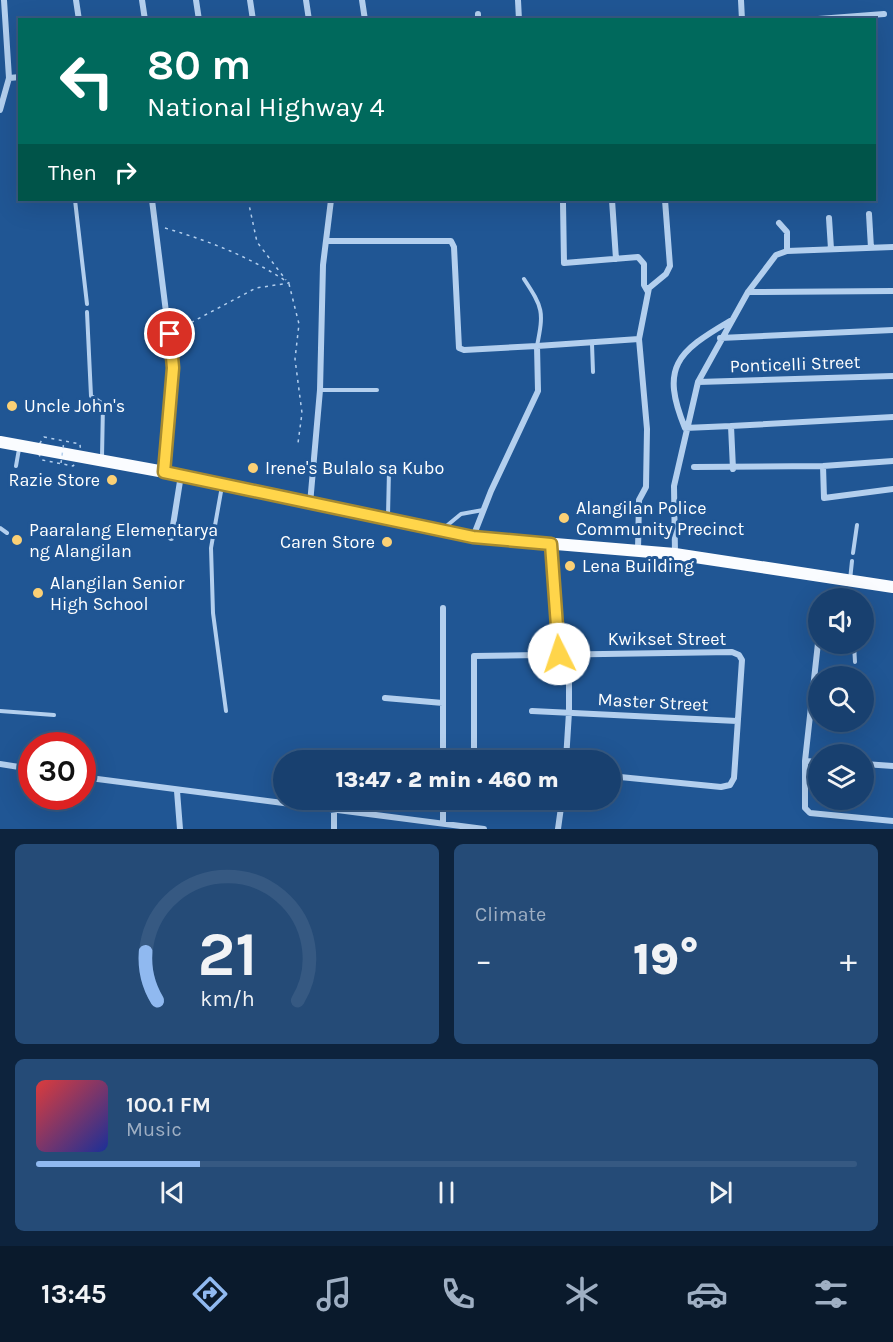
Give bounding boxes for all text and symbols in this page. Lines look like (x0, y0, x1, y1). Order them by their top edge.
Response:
text: 80 m (147, 40, 251, 90)
icon: left (48, 42, 126, 120)
text: National Highway 4 (147, 91, 385, 123)
icon: right (109, 156, 142, 189)
text: Then (48, 160, 97, 186)
pin (144, 308, 195, 359)
icon: arrive (153, 317, 186, 350)
street label: Ponticelli Street (729, 351, 861, 377)
place label: Uncle John's (24, 395, 125, 417)
marker: Uncle John's (5, 399, 19, 413)
place label: Irene's Bulalo sa Kubo (265, 457, 444, 479)
marker: Irene's Bulalo sa Kubo (246, 461, 260, 475)
place label: Razie Store (8, 469, 100, 491)
marker: Razie Store (105, 473, 119, 487)
place label: Alangilan Police Community Precinct (576, 497, 745, 540)
marker: Alangilan Police Community Precinct (557, 511, 571, 525)
place label: Paaralang Elementarya ng Alangilan (29, 519, 218, 562)
place label: Caren Store (280, 531, 375, 553)
marker: Paaralang Elementarya ng Alangilan (10, 533, 24, 547)
marker: Caren Store (380, 535, 394, 549)
place label: Lena Building (582, 555, 694, 577)
marker: Lena Building (563, 559, 577, 573)
place label: Alangilan Senior High School (50, 572, 185, 615)
marker: Alangilan Senior High School (31, 586, 45, 600)
map controls (808, 588, 874, 810)
button: sound (808, 588, 874, 654)
position arrow (527, 622, 591, 686)
street label: Kwikset Street (608, 628, 727, 650)
button: search (808, 666, 874, 732)
street label: Master Street (597, 688, 709, 716)
speed limit sign: 30 (18, 732, 96, 810)
button: layers (808, 744, 874, 810)
text: 13:47 · 2 min · 460 m (335, 767, 559, 793)
text: Climate (475, 903, 546, 926)
text: 21 (197, 918, 257, 991)
text: 19° (633, 933, 699, 985)
text: − (475, 941, 492, 979)
text: + (840, 941, 857, 979)
text: km/h (200, 986, 254, 1011)
text: 100.1 FM (126, 1092, 211, 1118)
text: Music (126, 1118, 182, 1141)
icon: previous (156, 1176, 189, 1209)
icon: pause (430, 1176, 463, 1209)
icon: next (704, 1176, 737, 1209)
icon: directions (189, 1273, 231, 1315)
icon: music (313, 1273, 355, 1315)
icon: phone (437, 1273, 479, 1315)
icon: climate (561, 1273, 603, 1315)
icon: car (686, 1273, 728, 1315)
icon: filters (810, 1273, 852, 1315)
text: 13:45 (41, 1278, 107, 1310)

